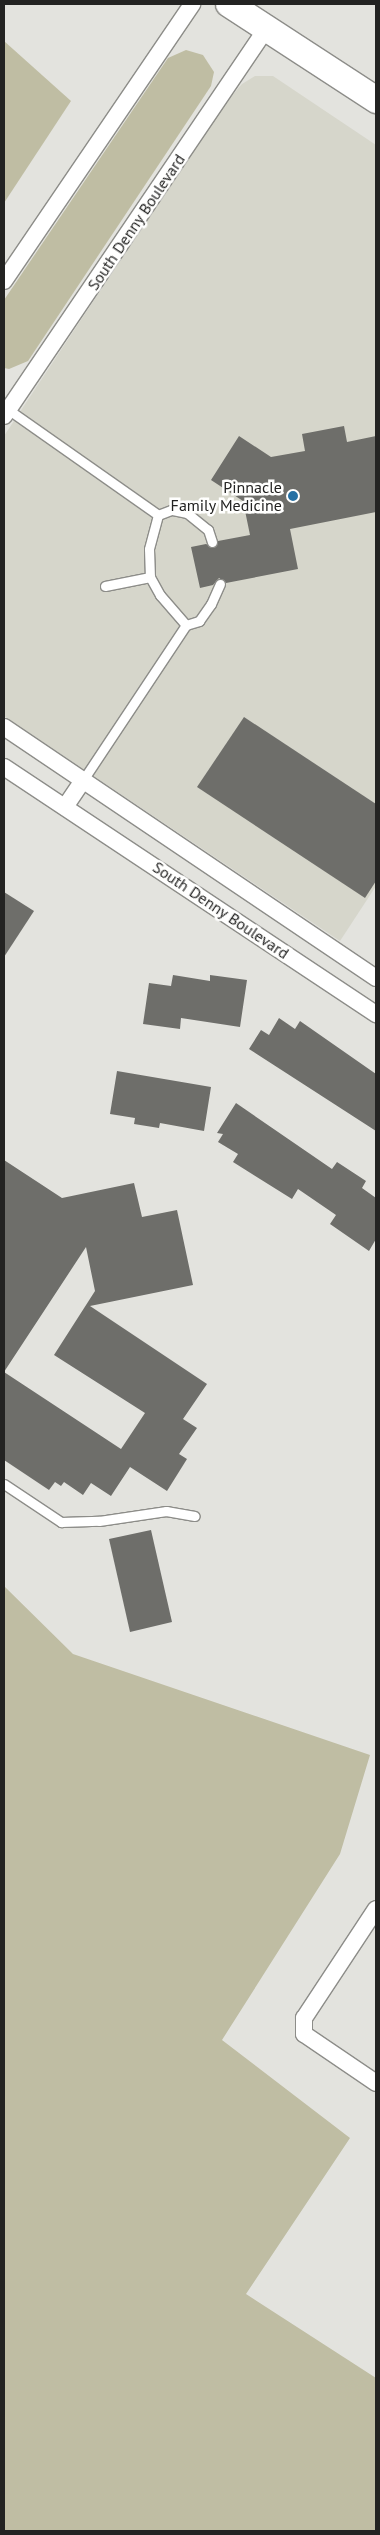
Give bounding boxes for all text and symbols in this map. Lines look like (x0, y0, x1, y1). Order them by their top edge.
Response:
street label: South Denny Boulevard (83, 150, 189, 294)
place label: Pinnacle Family Medicine (170, 477, 282, 515)
marker: Pinnacle Family Medicine (286, 489, 300, 503)
street label: South Denny Boulevard (149, 857, 293, 963)

